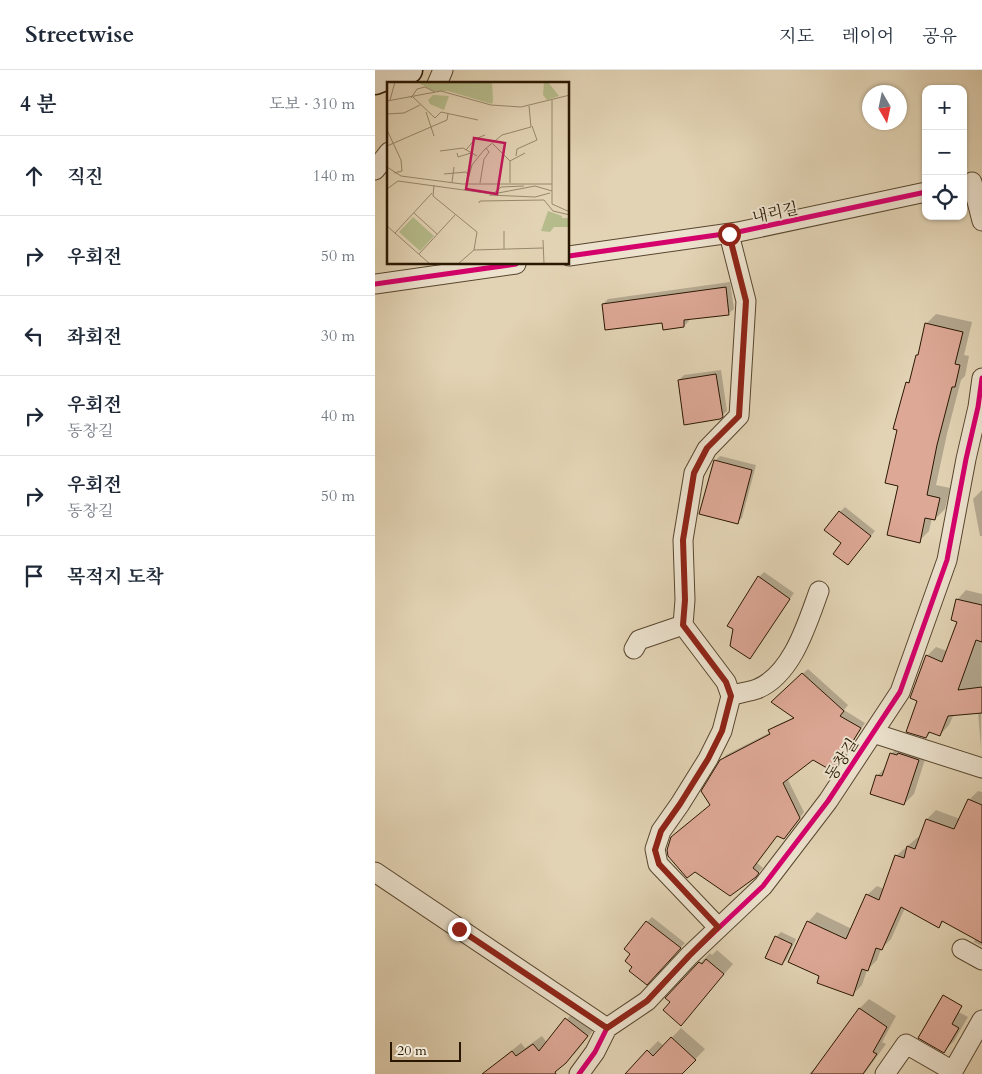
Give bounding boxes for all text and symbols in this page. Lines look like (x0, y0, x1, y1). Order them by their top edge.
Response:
text: Streetwise (25, 18, 134, 51)
text: 지도 (779, 24, 814, 49)
text: 레이어 (842, 24, 894, 49)
text: 공유 (922, 24, 957, 49)
inset map (387, 82, 570, 265)
north arrow (862, 85, 907, 130)
map controls (922, 85, 967, 220)
button: + (922, 85, 967, 130)
text: 4 분 (20, 90, 57, 119)
text: 도보 · 310 m (269, 93, 355, 115)
button: − (922, 130, 967, 175)
icon: ahead (20, 162, 48, 190)
text: 직진 (67, 164, 104, 190)
text: 140 m (313, 165, 355, 187)
button: locate (922, 175, 967, 220)
street label: 내리길 (750, 197, 800, 229)
route start (718, 223, 741, 246)
icon: right (20, 242, 48, 270)
text: 우회전 (67, 244, 122, 270)
text: 50 m (321, 245, 355, 267)
icon: left (20, 322, 48, 350)
text: 좌회전 (67, 324, 122, 350)
text: 30 m (321, 325, 355, 347)
text: 우회전 (67, 392, 122, 418)
icon: right (20, 402, 48, 430)
text: 40 m (321, 405, 355, 427)
text: 동창길 (67, 420, 113, 442)
text: 우회전 (67, 472, 122, 498)
icon: right (20, 482, 48, 510)
text: 50 m (321, 485, 355, 507)
text: 동창길 (67, 500, 113, 522)
icon: arrive (20, 562, 48, 590)
text: 목적지 도착 (67, 564, 164, 590)
street label: 동창길 (820, 734, 864, 785)
route end (448, 918, 471, 941)
scale bar (390, 1039, 461, 1062)
text: 20 m (397, 1041, 427, 1060)

